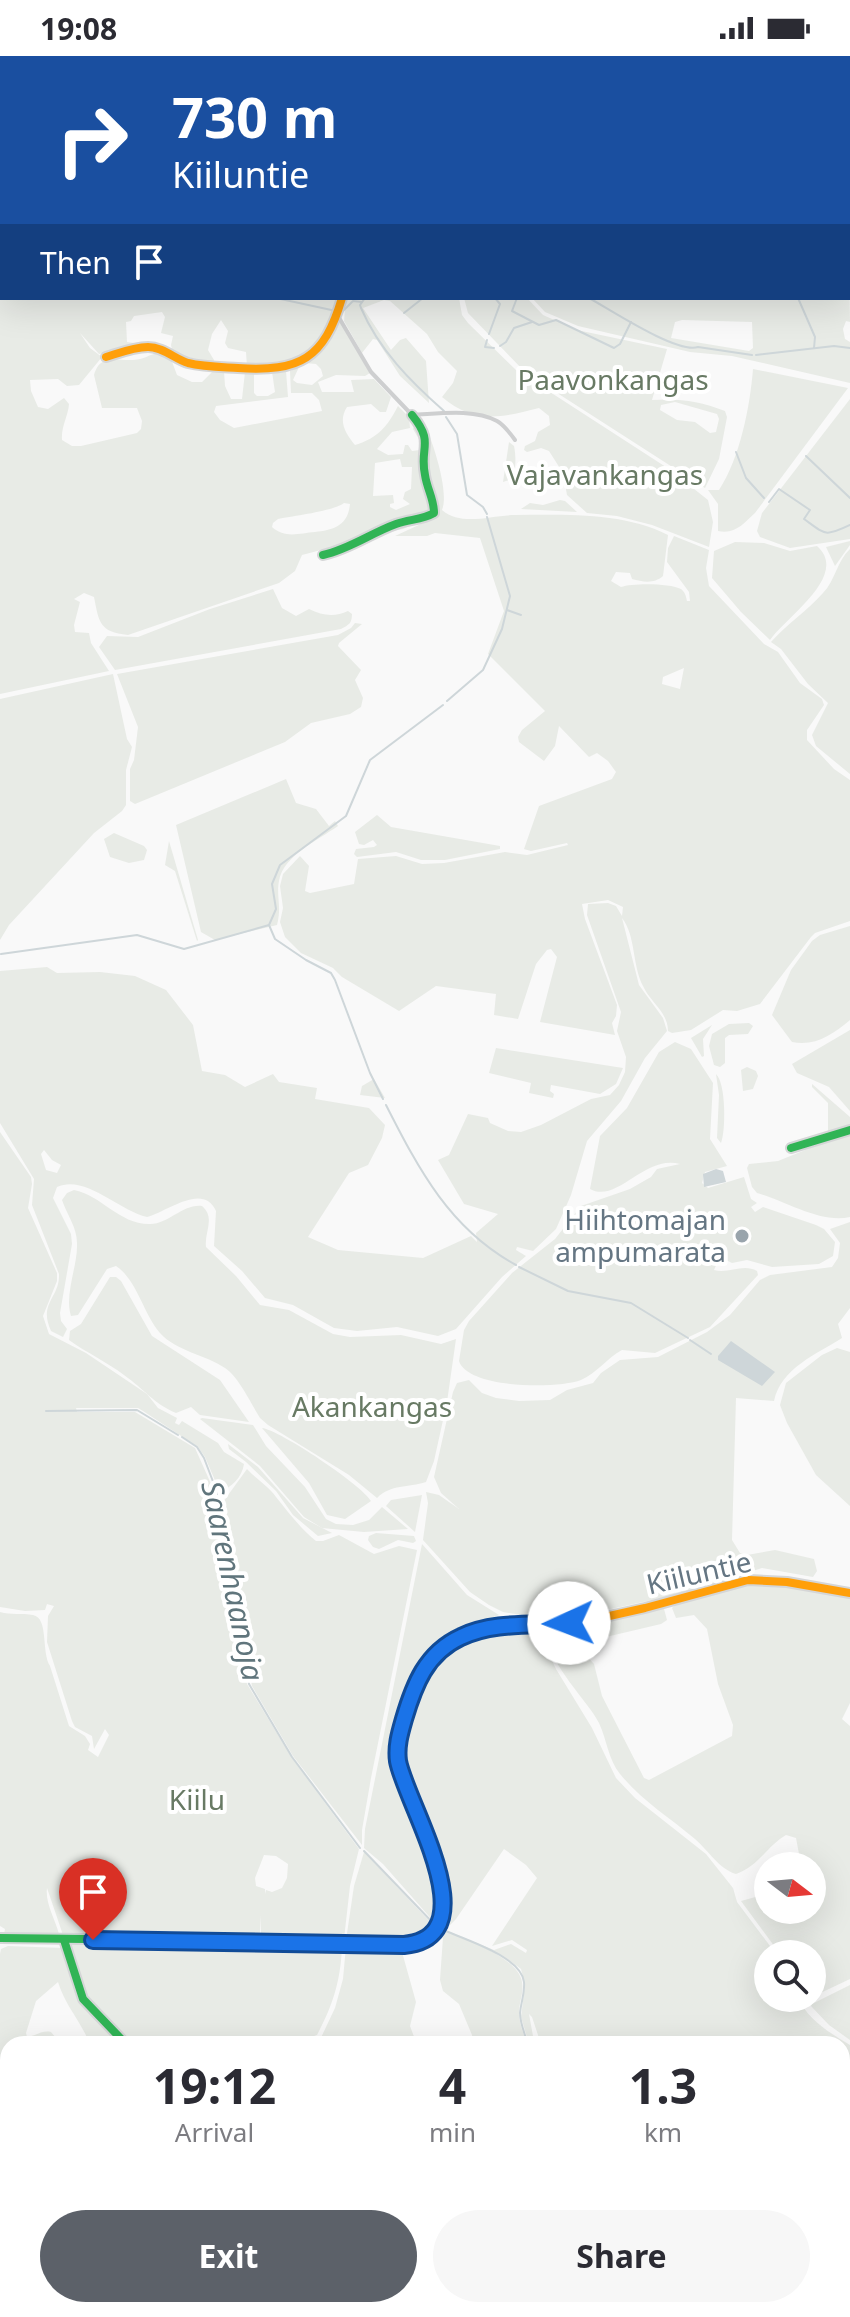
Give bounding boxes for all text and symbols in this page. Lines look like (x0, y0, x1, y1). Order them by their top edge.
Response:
text: 19:08 (40, 8, 117, 49)
text: 730 m (172, 78, 337, 154)
icon: right (40, 88, 144, 192)
text: Kiiluntie (172, 150, 309, 199)
icon: arrive (127, 240, 171, 284)
text: Then (40, 242, 111, 283)
park label: Paavonkangas (517, 360, 709, 398)
park label: Vajavankangas (507, 455, 703, 493)
place label: Hiihtomajan ampumarata (555, 1200, 726, 1270)
marker: Hiihtomajan ampumarata (733, 1227, 751, 1245)
park label: Akankangas (292, 1387, 452, 1425)
water label: Saarenhaanoja (192, 1477, 275, 1684)
street label: Kiiluntie (642, 1542, 755, 1603)
position arrow (527, 1581, 611, 1665)
park label: Kiilu (169, 1780, 225, 1818)
north arrow (754, 1852, 826, 1924)
map controls (754, 1852, 826, 2012)
pin (59, 1858, 127, 1940)
icon: arrive (71, 1870, 115, 1914)
button: search (754, 1940, 826, 2012)
text: 19:12 (153, 2053, 276, 2118)
text: 4 (439, 2053, 466, 2118)
text: 1.3 (629, 2053, 697, 2118)
text: Arrival (175, 2114, 254, 2150)
text: min (429, 2114, 476, 2150)
text: km (644, 2114, 682, 2150)
button: Exit (40, 2210, 417, 2302)
button: Share (433, 2210, 810, 2302)

